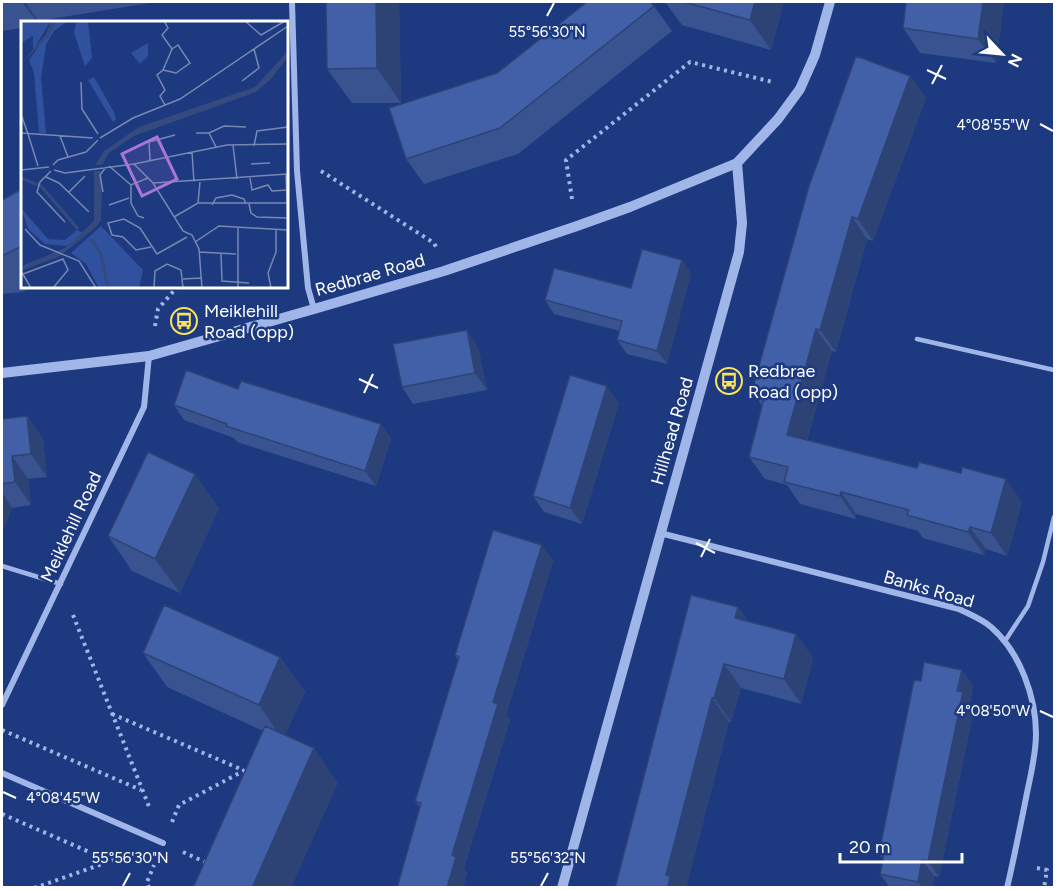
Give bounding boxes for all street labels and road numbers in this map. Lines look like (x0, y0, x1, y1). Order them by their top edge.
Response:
street label: Redbrae Road (313, 249, 427, 301)
street label: Hillhead Road (646, 375, 698, 487)
street label: Meiklehill Road (36, 468, 106, 586)
street label: Banks Road (881, 566, 977, 612)

